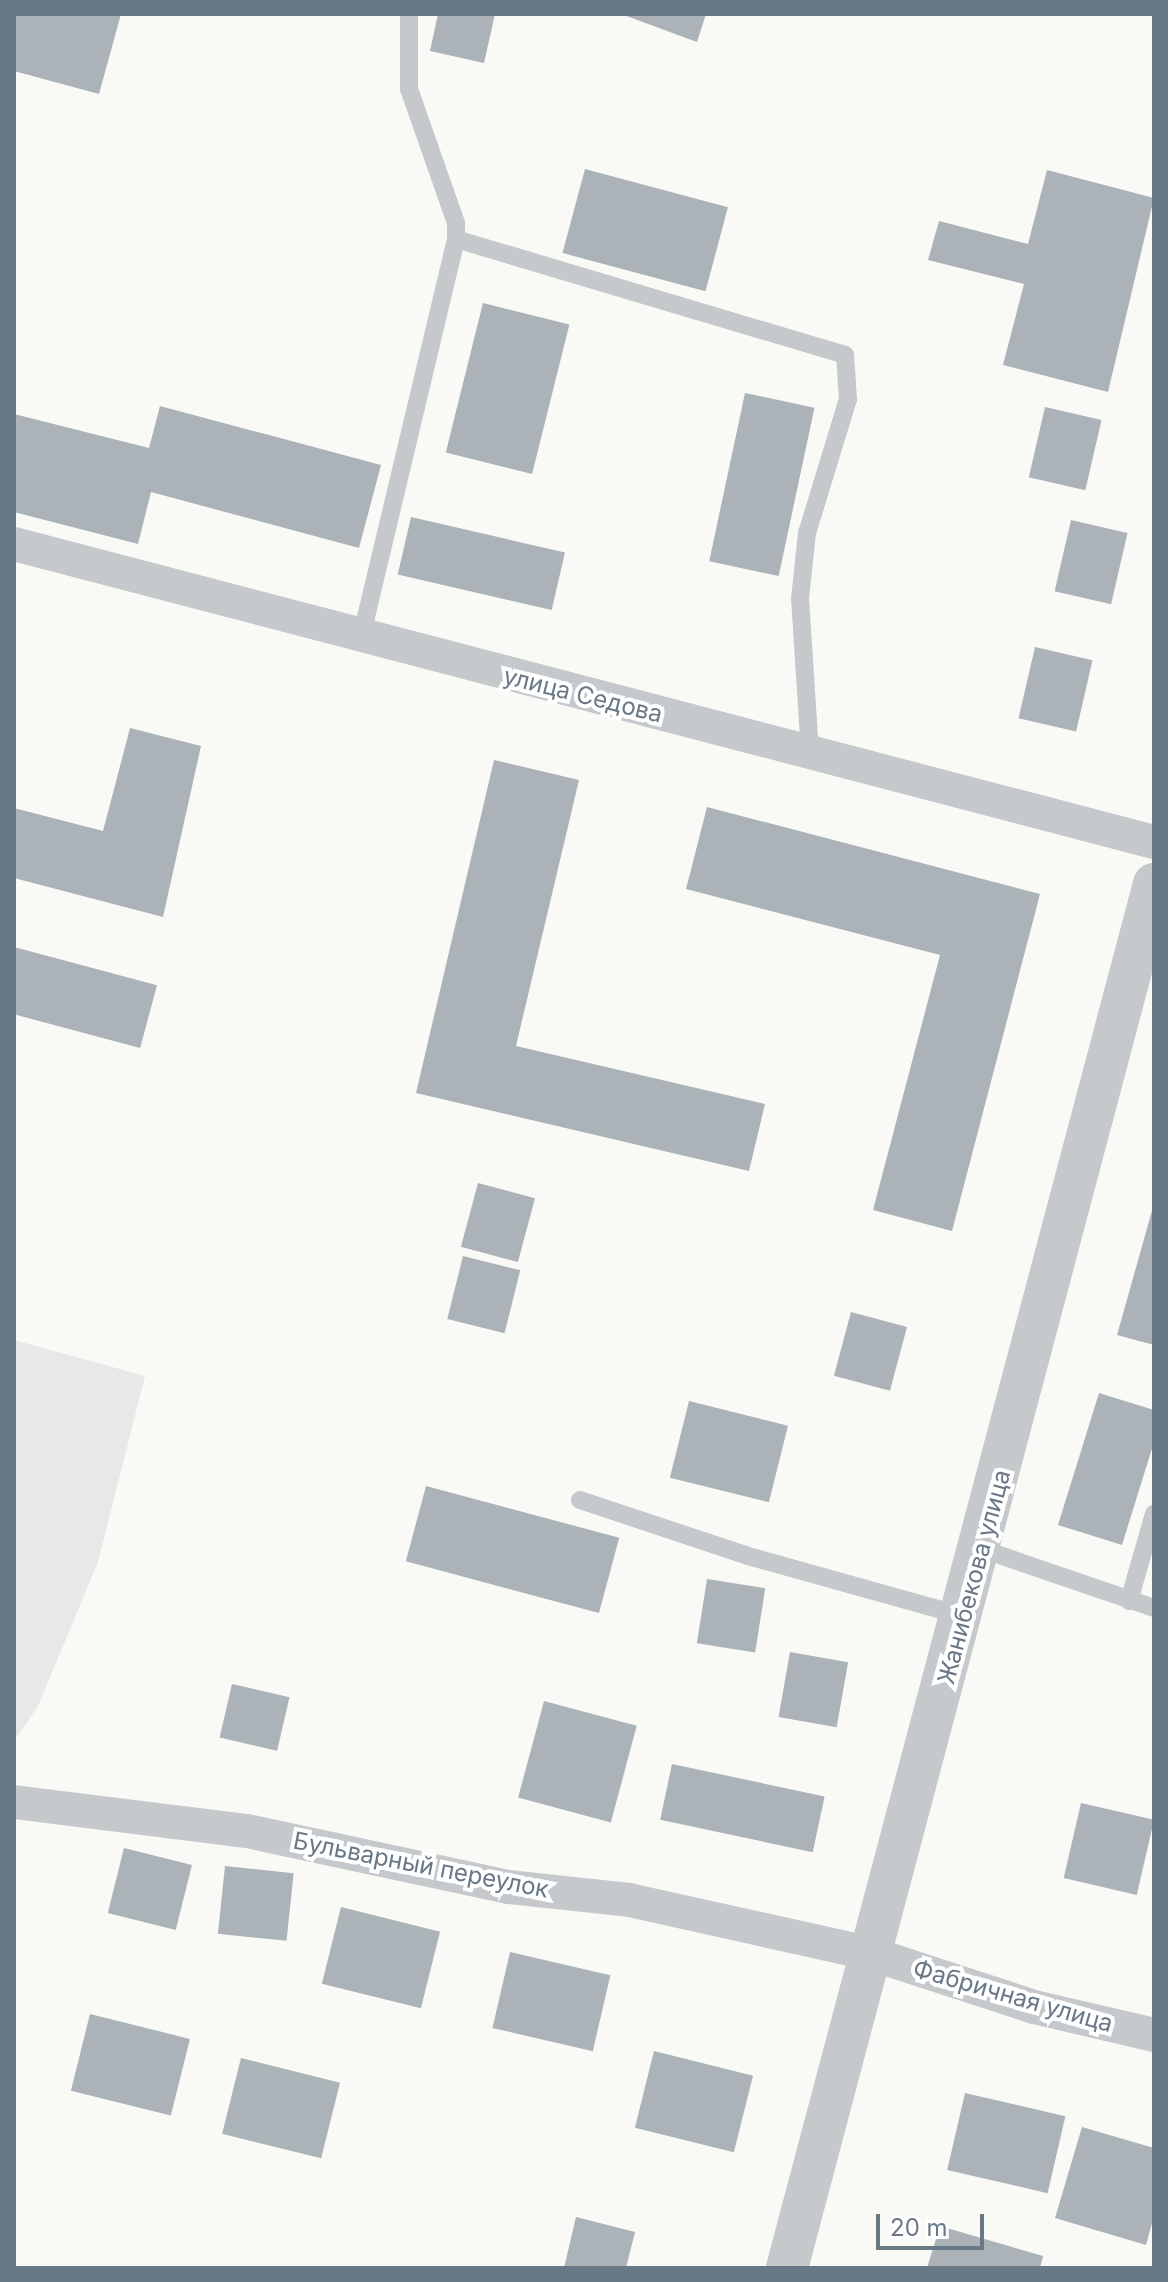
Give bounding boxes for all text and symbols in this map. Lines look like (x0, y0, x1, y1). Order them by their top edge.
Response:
street label: улица Седова (500, 661, 666, 729)
street label: Жанибекова улица (932, 1467, 1016, 1687)
street label: Бульварный переулок (291, 1826, 551, 1904)
street label: Фабричная улица (910, 1954, 1116, 2038)
scale bar (880, 2198, 988, 2248)
text: 20 m (890, 2213, 948, 2242)

